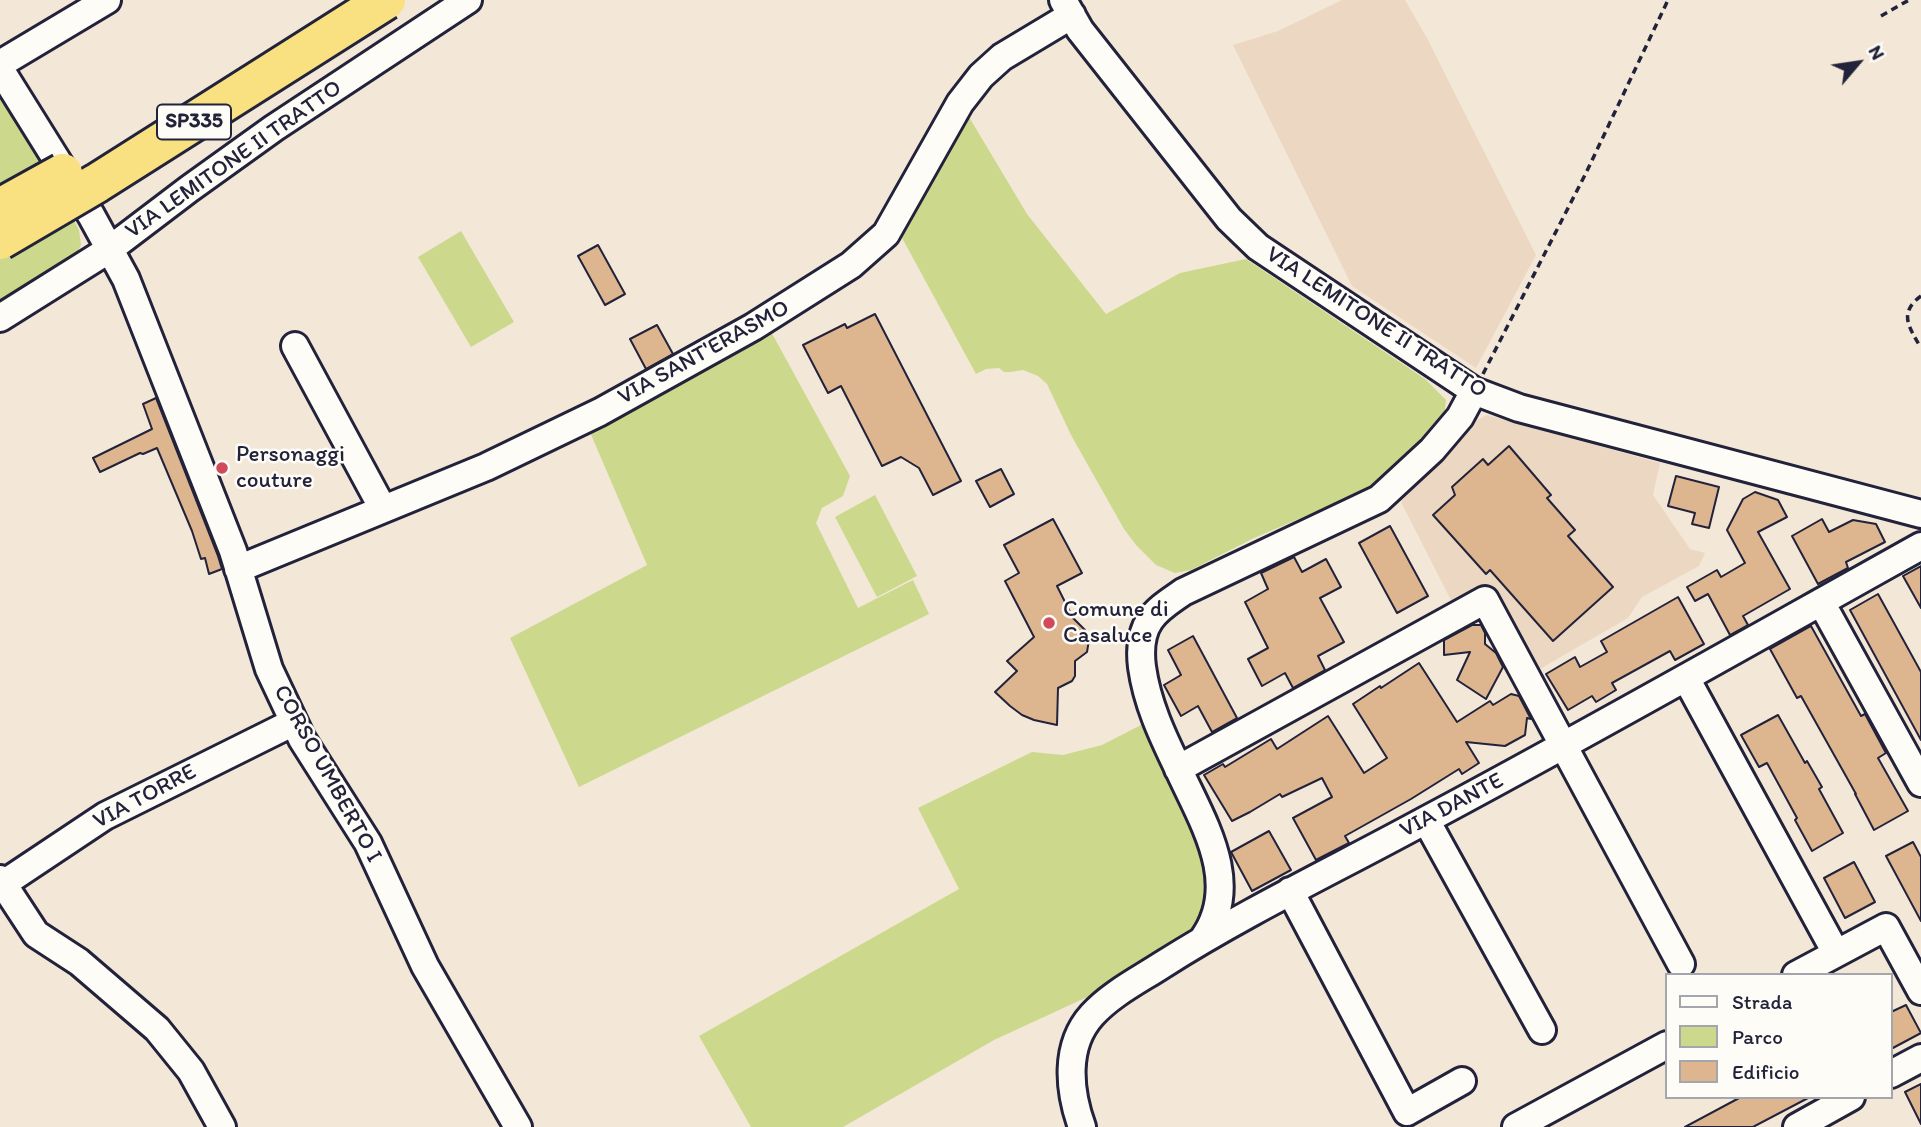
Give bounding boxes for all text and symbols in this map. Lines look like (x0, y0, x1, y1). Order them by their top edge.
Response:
north arrow (1823, 28, 1893, 98)
text: N (1864, 41, 1890, 64)
street label: VIA LEMITONE II TRATTO (120, 75, 348, 245)
road number: SP335 (157, 104, 231, 140)
street label: VIA LEMITONE II TRATTO (1260, 241, 1492, 405)
street label: VIA SANT'ERASMO (614, 295, 794, 411)
place label: Personaggi couture (236, 441, 345, 495)
marker: Personaggi couture (214, 460, 230, 476)
place label: Comune di Casaluce (1063, 596, 1169, 650)
marker: Comune di Casaluce (1041, 615, 1057, 631)
street label: CORSO UMBERTO I (267, 680, 387, 868)
street label: VIA TORRE (89, 758, 201, 836)
street label: VIA DANTE (1396, 767, 1508, 845)
legend (1666, 973, 1893, 1099)
text: Strada (1732, 989, 1792, 1014)
text: Parco (1732, 1024, 1783, 1049)
text: Edificio (1732, 1059, 1800, 1084)

